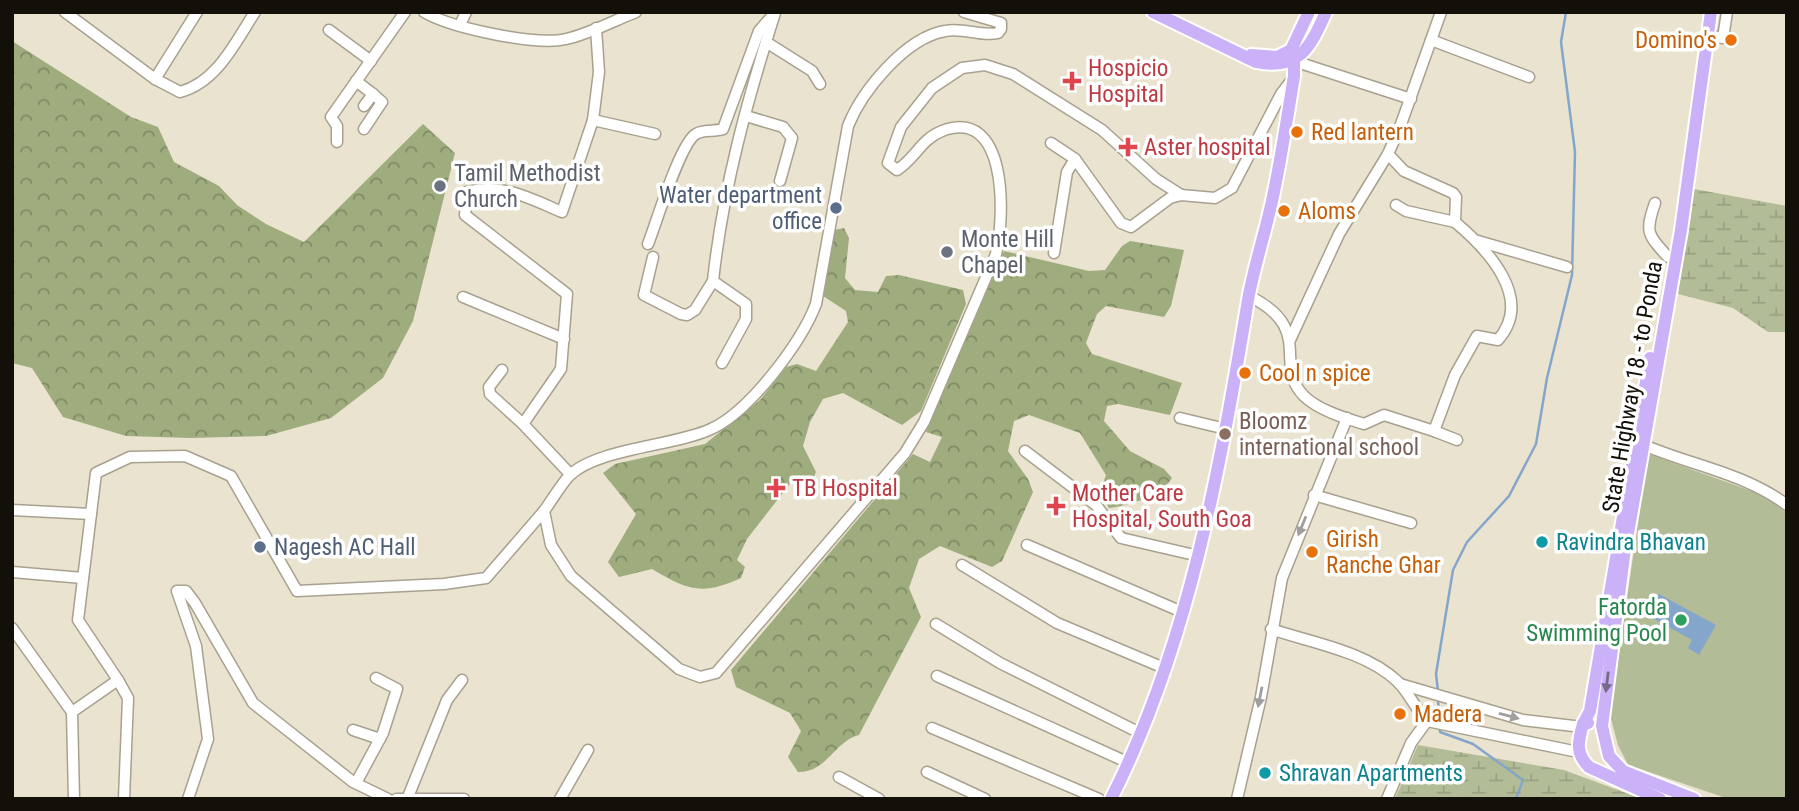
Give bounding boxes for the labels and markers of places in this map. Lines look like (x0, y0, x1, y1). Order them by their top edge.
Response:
place label: Domino's (1635, 27, 1717, 54)
marker: Domino's (1723, 32, 1739, 48)
place label: Hospicio Hospital (1088, 55, 1168, 108)
marker: Hospicio Hospital (1062, 71, 1082, 91)
place label: Red lantern (1311, 119, 1414, 146)
marker: Red lantern (1289, 124, 1305, 140)
place label: Aster hospital (1144, 134, 1271, 161)
marker: Aster hospital (1118, 137, 1138, 157)
place label: Tamil Methodist Church (454, 160, 600, 213)
marker: Tamil Methodist Church (432, 178, 448, 194)
place label: Water department office (659, 182, 822, 235)
place label: Aloms (1298, 198, 1356, 225)
marker: Water department office (828, 200, 844, 216)
marker: Aloms (1276, 203, 1292, 219)
place label: Monte Hill Chapel (961, 226, 1054, 279)
marker: Monte Hill Chapel (939, 244, 955, 260)
place label: Cool n spice (1259, 360, 1371, 387)
marker: Cool n spice (1237, 365, 1253, 381)
place label: Bloomz international school (1239, 408, 1419, 461)
marker: Bloomz international school (1217, 426, 1233, 442)
place label: TB Hospital (792, 475, 898, 502)
marker: TB Hospital (766, 478, 786, 498)
place label: Mother Care Hospital, South Goa (1072, 480, 1252, 533)
marker: Mother Care Hospital, South Goa (1046, 496, 1066, 516)
place label: Girish Ranche Ghar (1326, 526, 1441, 579)
place label: Ravindra Bhavan (1556, 529, 1706, 556)
place label: Nagesh AC Hall (274, 534, 416, 561)
marker: Ravindra Bhavan (1534, 534, 1550, 550)
marker: Nagesh AC Hall (252, 539, 268, 555)
marker: Girish Ranche Ghar (1304, 544, 1320, 560)
place label: Fatorda Swimming Pool (1526, 594, 1667, 647)
marker: Fatorda Swimming Pool (1673, 612, 1689, 628)
place label: Madera (1414, 701, 1482, 728)
marker: Madera (1392, 706, 1408, 722)
place label: Shravan Apartments (1279, 760, 1463, 787)
marker: Shravan Apartments (1257, 765, 1273, 781)

